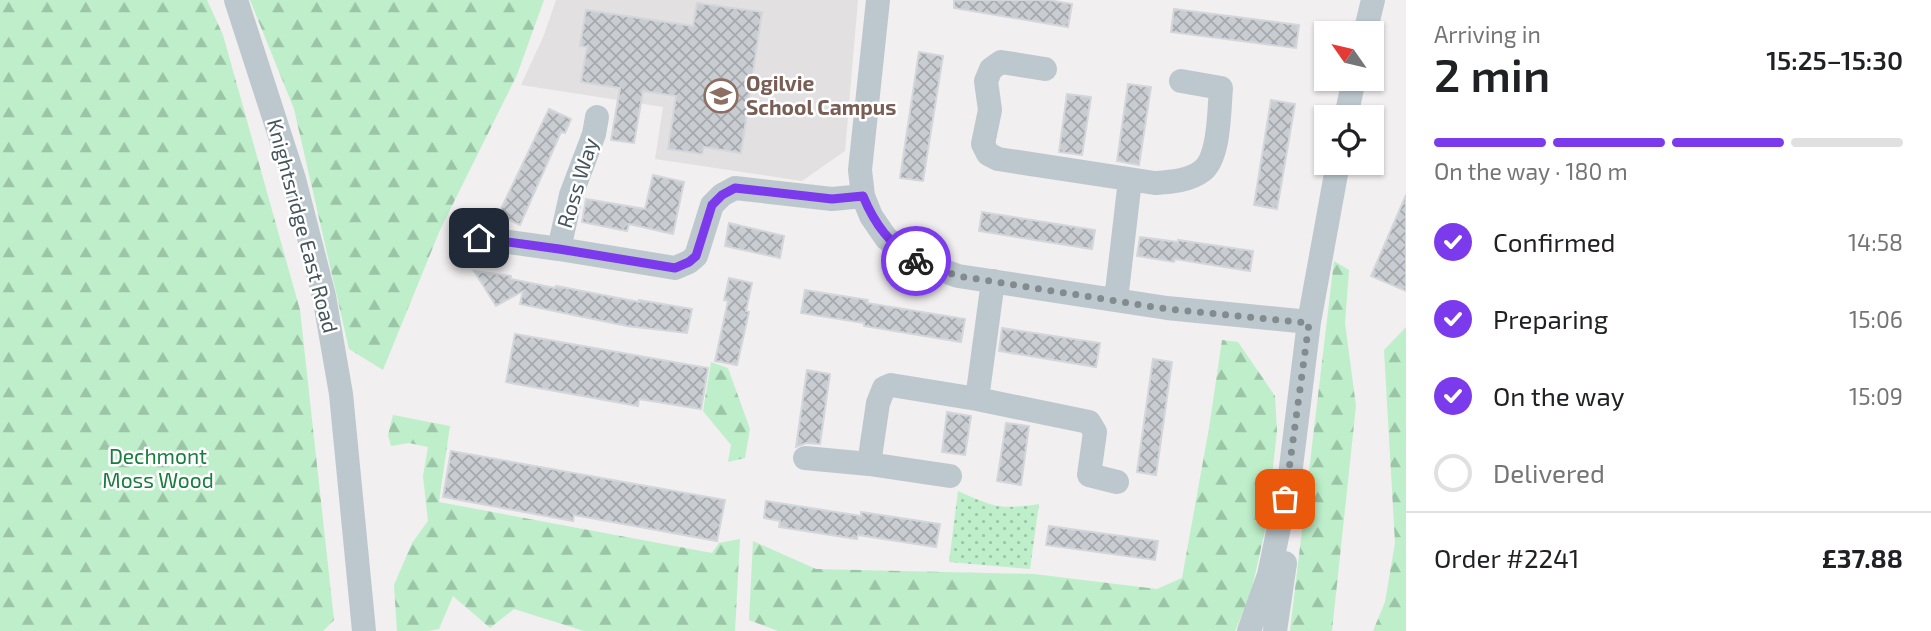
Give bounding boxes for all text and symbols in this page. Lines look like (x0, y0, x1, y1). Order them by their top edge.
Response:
text: Arriving in (1434, 20, 1541, 48)
north arrow (1314, 21, 1384, 91)
map controls (1314, 21, 1384, 175)
text: 15:25–15:30 (1766, 44, 1903, 75)
text: 2 min (1434, 46, 1550, 101)
place label: Ogilvie School Campus (746, 70, 896, 119)
school or university icon: Ogilvie School Campus (702, 77, 740, 115)
button: locate (1314, 105, 1384, 175)
street label: Knightsridge East Road (263, 116, 344, 335)
street label: Ross Way (551, 135, 602, 231)
text: On the way · 180 m (1434, 157, 1628, 185)
pin (449, 208, 509, 268)
icon: home (460, 219, 498, 257)
icon: check (1434, 223, 1472, 261)
courier (881, 226, 951, 296)
text: Confirmed (1493, 226, 1616, 257)
text: 14:58 (1848, 228, 1903, 256)
icon: bike (897, 242, 935, 280)
icon: check (1434, 300, 1472, 338)
text: Preparing (1493, 303, 1608, 334)
text: 15:06 (1849, 305, 1903, 333)
icon: check (1434, 377, 1472, 415)
text: On the way (1493, 380, 1624, 411)
text: 15:09 (1849, 382, 1903, 410)
park label: Dechmont Moss Wood (102, 443, 214, 492)
text: Delivered (1493, 457, 1605, 488)
pin (1255, 469, 1315, 529)
icon: bag (1266, 480, 1304, 518)
text: Order #2241 (1434, 542, 1579, 573)
text: £37.88 (1822, 542, 1903, 573)

